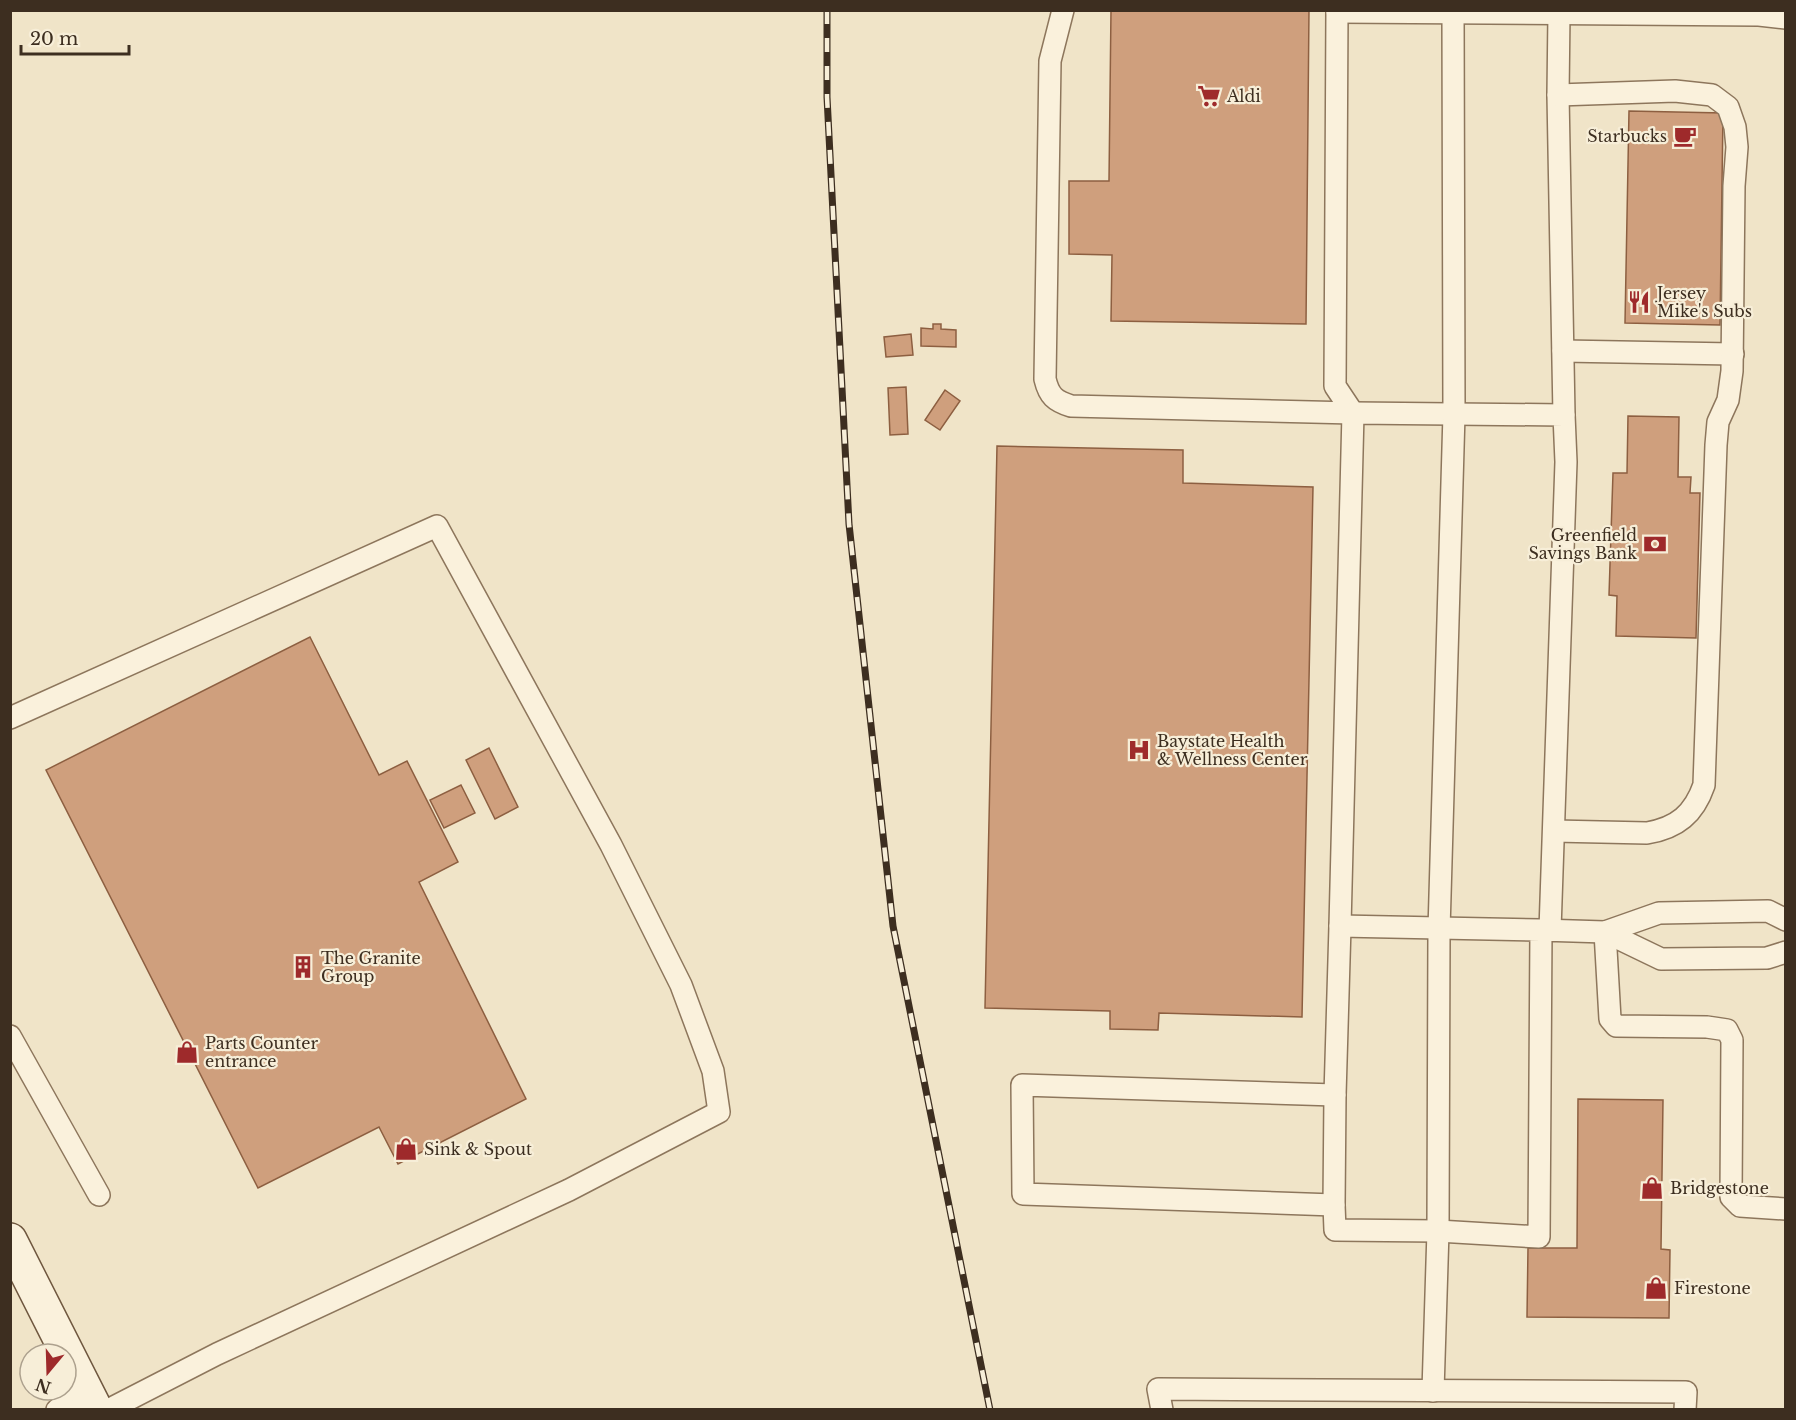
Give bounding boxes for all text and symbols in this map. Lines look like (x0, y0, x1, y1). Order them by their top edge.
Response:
scale bar (21, 18, 129, 56)
text: 20 m (30, 28, 78, 50)
supermarket icon: Aldi (1196, 83, 1222, 109)
place label: Aldi (1226, 86, 1261, 106)
cafe icon: Starbucks (1672, 123, 1698, 149)
place label: Starbucks (1587, 126, 1667, 146)
place label: Jersey Mike's Subs (1655, 283, 1752, 321)
restaurant icon: Jersey Mike's Subs (1626, 289, 1652, 315)
place label: Greenfield Savings Bank (1528, 525, 1637, 563)
bank icon: Greenfield Savings Bank (1642, 531, 1668, 557)
place label: Baystate Health & Wellness Center (1157, 731, 1308, 769)
hospital icon: Baystate Health & Wellness Center (1126, 737, 1152, 763)
place label: The Granite Group (321, 948, 421, 986)
building icon: The Granite Group (290, 954, 316, 980)
place label: Parts Counter entrance (205, 1033, 318, 1071)
shop icon: Parts Counter entrance (174, 1039, 200, 1065)
shop icon: Sink & Spout (393, 1136, 419, 1162)
place label: Sink & Spout (424, 1139, 532, 1159)
shop icon: Bridgestone (1639, 1175, 1665, 1201)
place label: Bridgestone (1670, 1178, 1769, 1198)
shop icon: Firestone (1643, 1275, 1669, 1301)
place label: Firestone (1674, 1278, 1751, 1298)
north arrow (18, 1342, 78, 1402)
text: N (33, 1374, 53, 1398)

